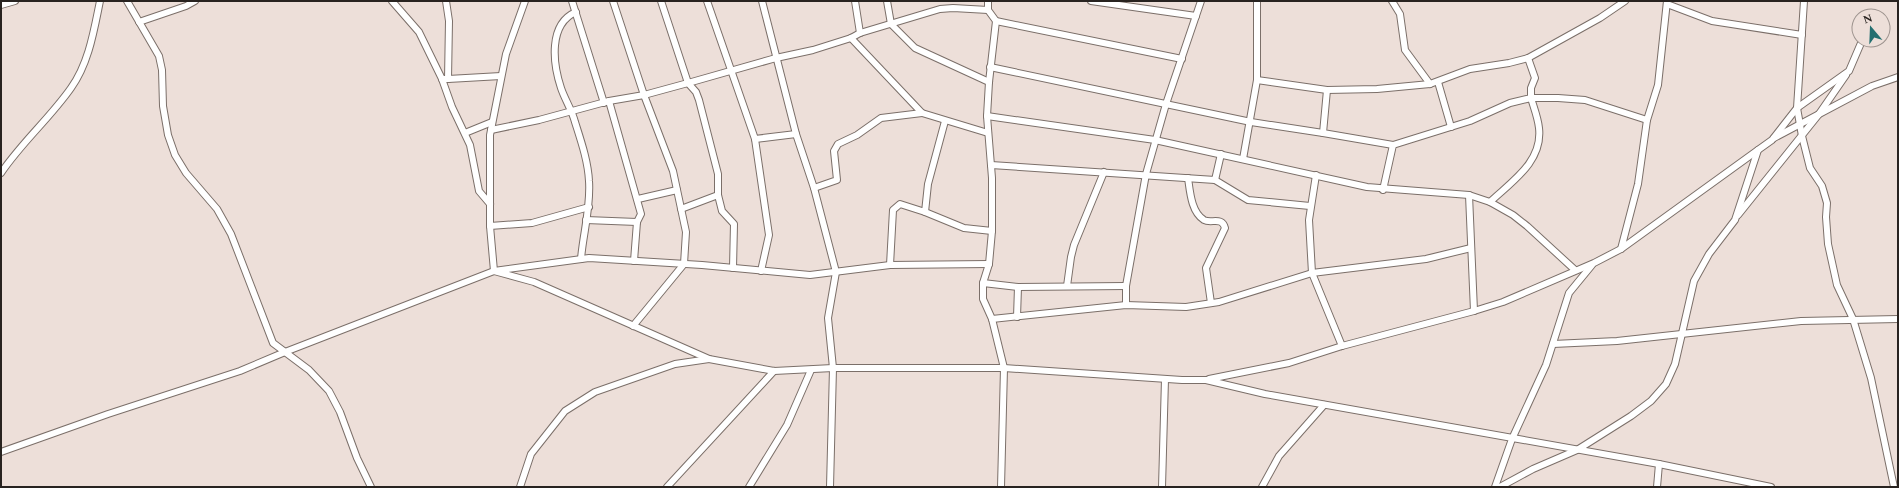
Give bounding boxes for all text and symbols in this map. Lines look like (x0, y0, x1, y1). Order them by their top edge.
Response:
north arrow (1851, 8, 1891, 48)
text: N (1861, 10, 1875, 29)

